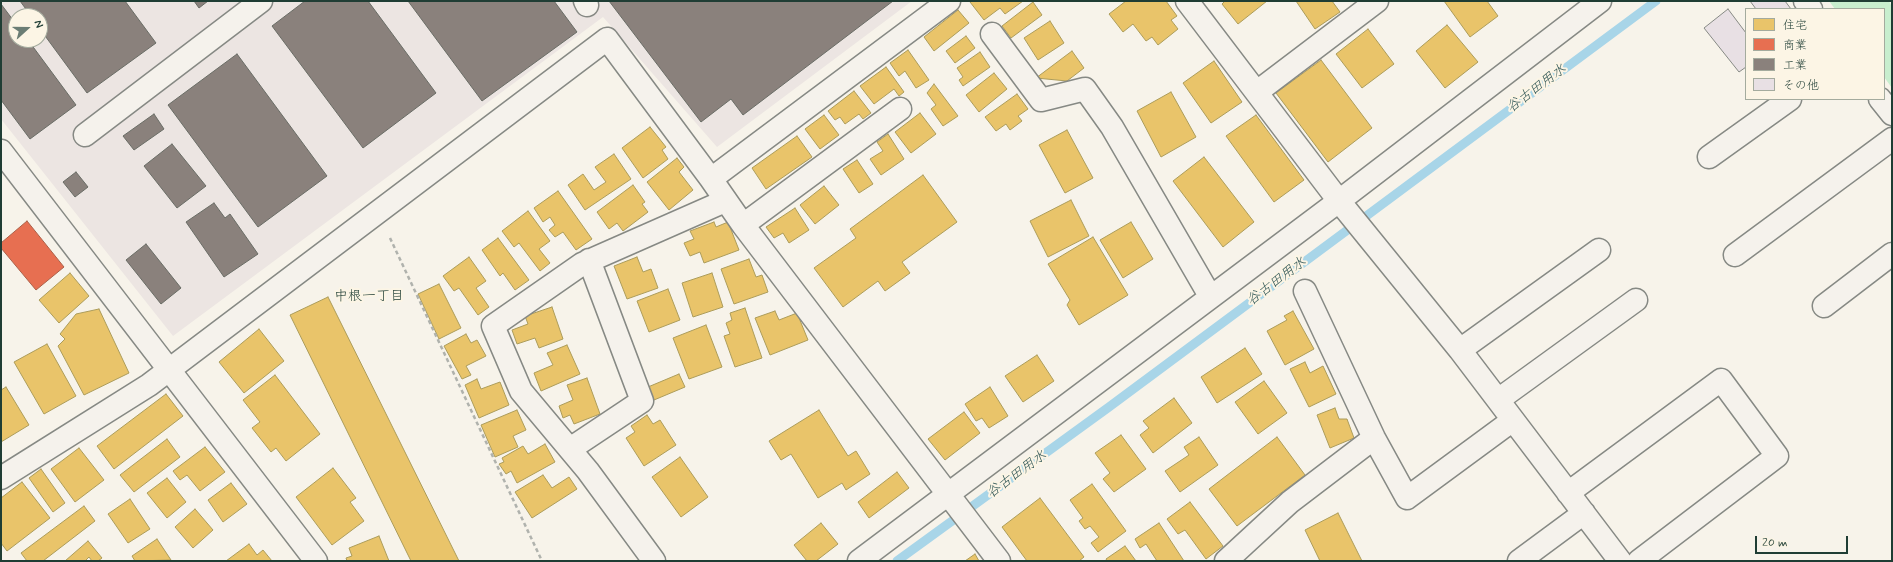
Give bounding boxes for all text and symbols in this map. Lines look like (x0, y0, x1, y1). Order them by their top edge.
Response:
north arrow (8, 8, 48, 48)
legend (1745, 8, 1885, 100)
text: N (30, 18, 46, 30)
text: 住宅 (1783, 18, 1807, 34)
text: 商業 (1783, 38, 1807, 54)
text: 工業 (1783, 58, 1807, 74)
water label: 谷古田用水 (1504, 61, 1570, 117)
text: その他 (1783, 78, 1819, 94)
water label: 谷古田用水 (1244, 254, 1310, 310)
district label: 中根一丁目 (334, 289, 404, 305)
water label: 谷古田用水 (984, 448, 1050, 502)
scale bar (1757, 528, 1850, 554)
text: 20 m (1762, 535, 1788, 551)

